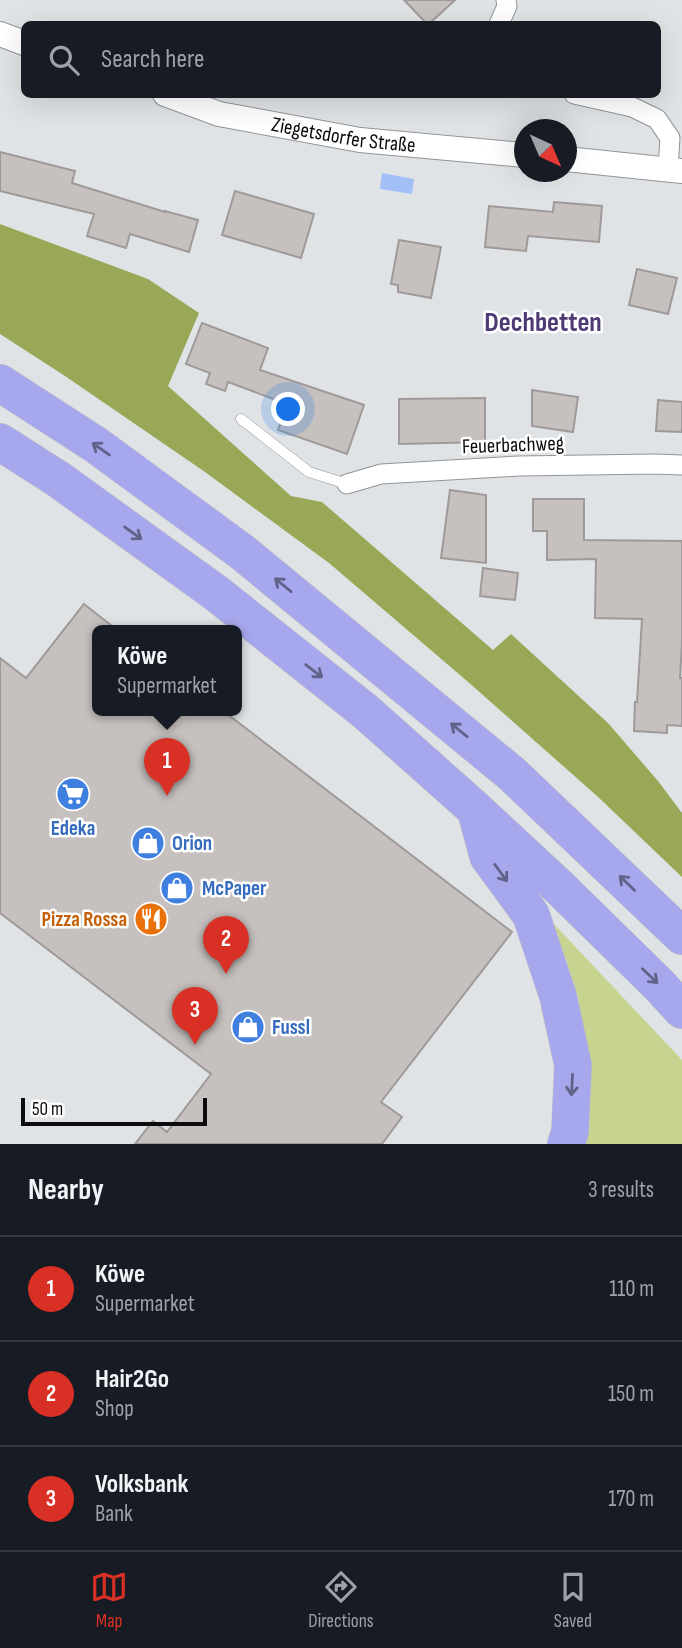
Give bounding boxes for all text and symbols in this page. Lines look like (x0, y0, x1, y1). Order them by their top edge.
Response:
search box (21, 21, 661, 98)
icon: search (45, 41, 83, 79)
text: Search here (101, 44, 204, 75)
street label: Ziegetsdorfer Straße (270, 111, 417, 158)
north arrow (514, 119, 577, 182)
district label: Dechbetten (484, 306, 602, 339)
your location (271, 392, 305, 426)
street label: Feuerbachweg (462, 431, 564, 459)
one-way arrow (92, 442, 111, 456)
one-way arrow (123, 526, 142, 540)
one-way arrow (275, 578, 293, 593)
popup (92, 625, 242, 716)
text: Köwe (117, 641, 167, 672)
one-way arrow (304, 664, 322, 679)
text: Supermarket (117, 672, 217, 700)
one-way arrow (451, 722, 469, 738)
pin: 1 (144, 738, 190, 796)
supermarket icon: Edeka (54, 775, 92, 813)
place label: Edeka (51, 816, 95, 841)
shop icon: Orion (129, 824, 167, 862)
place label: Orion (172, 831, 212, 856)
one-way arrow (494, 863, 508, 882)
shop icon: McPaper (158, 869, 196, 907)
one-way arrow (619, 874, 636, 891)
place label: McPaper (202, 876, 267, 901)
restaurant icon: Pizza Rossa (132, 900, 170, 938)
place label: Pizza Rossa (41, 907, 127, 932)
pin: 2 (203, 916, 249, 974)
one-way arrow (641, 967, 658, 984)
pin: 3 (172, 987, 218, 1045)
shop icon: Fussl (229, 1008, 267, 1046)
place label: Fussl (272, 1015, 310, 1040)
one-way arrow (566, 1073, 579, 1096)
scale bar (21, 1095, 206, 1127)
text: 50 m (32, 1098, 63, 1121)
text: Nearby (28, 1172, 104, 1208)
text: 3 results (588, 1176, 654, 1204)
text: Köwe (95, 1259, 145, 1290)
text: 1 (46, 1275, 56, 1303)
text: 110 m (609, 1275, 654, 1303)
text: Supermarket (95, 1290, 195, 1318)
text: Hair2Go (95, 1364, 169, 1395)
text: 2 (46, 1380, 56, 1408)
text: 150 m (608, 1380, 654, 1408)
text: Shop (95, 1395, 134, 1423)
text: Volksbank (95, 1469, 188, 1500)
text: 3 (46, 1485, 56, 1513)
text: 170 m (608, 1485, 654, 1513)
text: Bank (95, 1500, 133, 1528)
tab: Map (90, 1568, 128, 1633)
tab: Directions (308, 1568, 374, 1633)
tab: Saved (554, 1568, 592, 1633)

